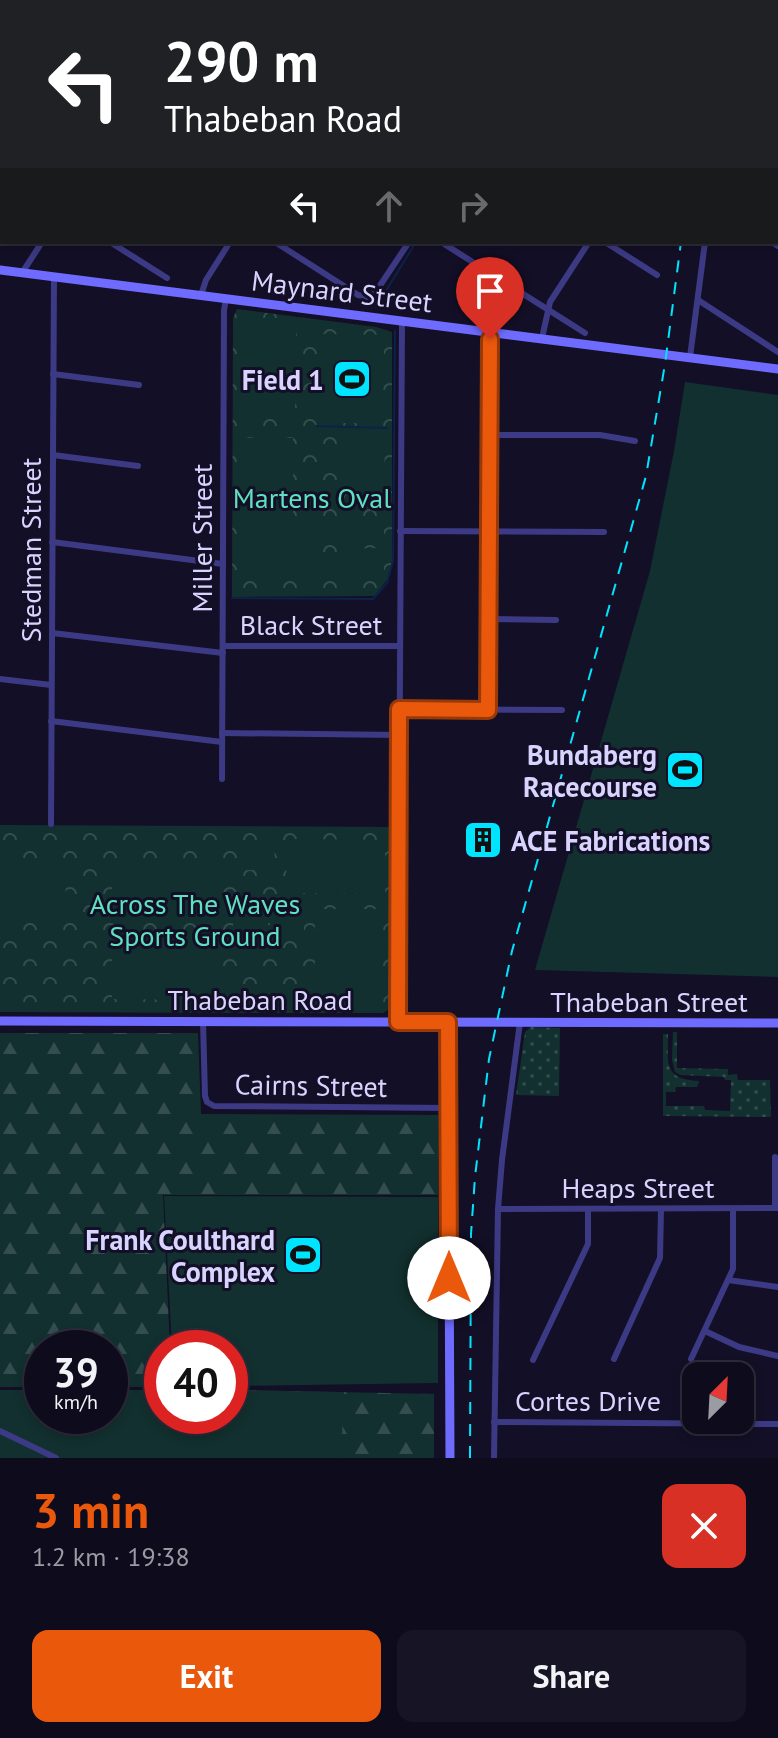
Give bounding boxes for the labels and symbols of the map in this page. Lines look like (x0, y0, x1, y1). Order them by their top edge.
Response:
pin (456, 257, 524, 339)
street label: Maynard Street (249, 262, 435, 321)
sports icon: Field 1 (331, 358, 373, 400)
place label: Field 1 (242, 361, 324, 398)
street label: Stedman Street (12, 457, 49, 642)
street label: Miller Street (183, 463, 220, 612)
park label: Martens Oval (233, 479, 391, 516)
street label: Black Street (240, 606, 383, 643)
place label: Bundaberg Racecourse (523, 736, 657, 805)
sports icon: Bundaberg Racecourse (664, 749, 706, 791)
building icon: ACE Fabrications (462, 819, 504, 861)
place label: ACE Fabrications (511, 822, 711, 859)
park label: Across The Waves Sports Ground (90, 885, 300, 954)
street label: Thabeban Road (167, 981, 353, 1018)
street label: Thabeban Street (550, 983, 748, 1020)
street label: Cairns Street (234, 1065, 388, 1105)
street label: Heaps Street (562, 1169, 715, 1206)
place label: Frank Coulthard Complex (85, 1221, 275, 1290)
sports icon: Frank Coulthard Complex (282, 1234, 324, 1276)
position arrow (407, 1236, 491, 1320)
speed limit sign: 40 (144, 1330, 248, 1434)
north arrow (682, 1362, 754, 1434)
street label: Cortes Drive (515, 1382, 661, 1419)

